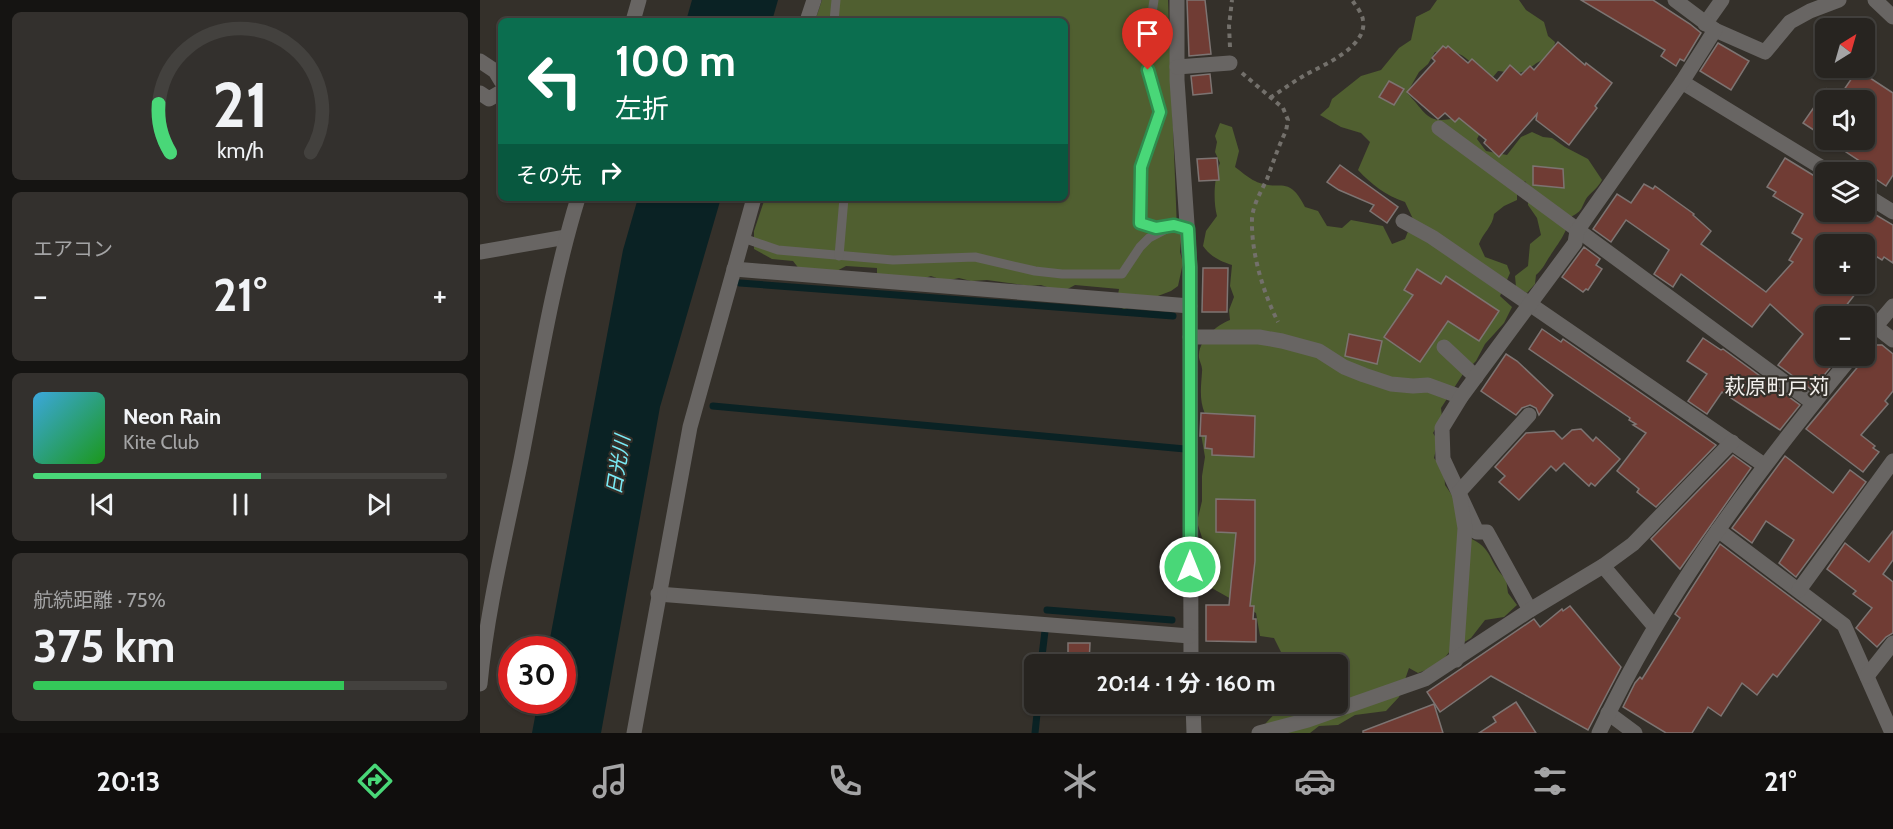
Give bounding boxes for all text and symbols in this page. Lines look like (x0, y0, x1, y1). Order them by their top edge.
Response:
pin (1122, 8, 1173, 70)
icon: arrive (1131, 17, 1164, 50)
north arrow (1815, 18, 1875, 78)
map controls (1815, 18, 1875, 366)
text: 100 m (615, 35, 736, 87)
icon: left (516, 42, 594, 120)
text: 21 (212, 67, 268, 143)
button: sound (1815, 90, 1875, 150)
text: 左折 (615, 92, 669, 125)
text: km/h (217, 138, 263, 164)
icon: right (594, 156, 627, 189)
text: その先 (516, 162, 582, 189)
button: layers (1815, 162, 1875, 222)
button: + (1815, 234, 1875, 294)
text: エアコン (33, 237, 113, 261)
text: 21° (213, 268, 267, 322)
text: − (33, 275, 48, 315)
text: + (432, 275, 447, 315)
button: − (1815, 306, 1875, 366)
district label: 萩原町戸苅 (1725, 374, 1830, 399)
text: Neon Rain (123, 403, 221, 430)
text: Kite Club (123, 430, 199, 454)
water label: 日光川 (601, 432, 635, 497)
icon: previous (86, 488, 119, 521)
icon: pause (224, 488, 257, 521)
icon: next (362, 488, 395, 521)
position arrow (1158, 535, 1222, 599)
text: 航続距離 · 75% (33, 588, 166, 612)
text: 375 km (33, 619, 175, 673)
speed limit sign: 30 (498, 636, 576, 714)
text: 20:14 · 1 分 · 160 m (1097, 670, 1276, 697)
icon: directions (354, 760, 396, 802)
icon: music (589, 760, 631, 802)
icon: phone (824, 760, 866, 802)
icon: climate (1059, 760, 1101, 802)
icon: car (1294, 760, 1336, 802)
icon: filters (1529, 760, 1571, 802)
text: 20:13 (97, 765, 160, 798)
text: 21° (1764, 765, 1796, 798)

